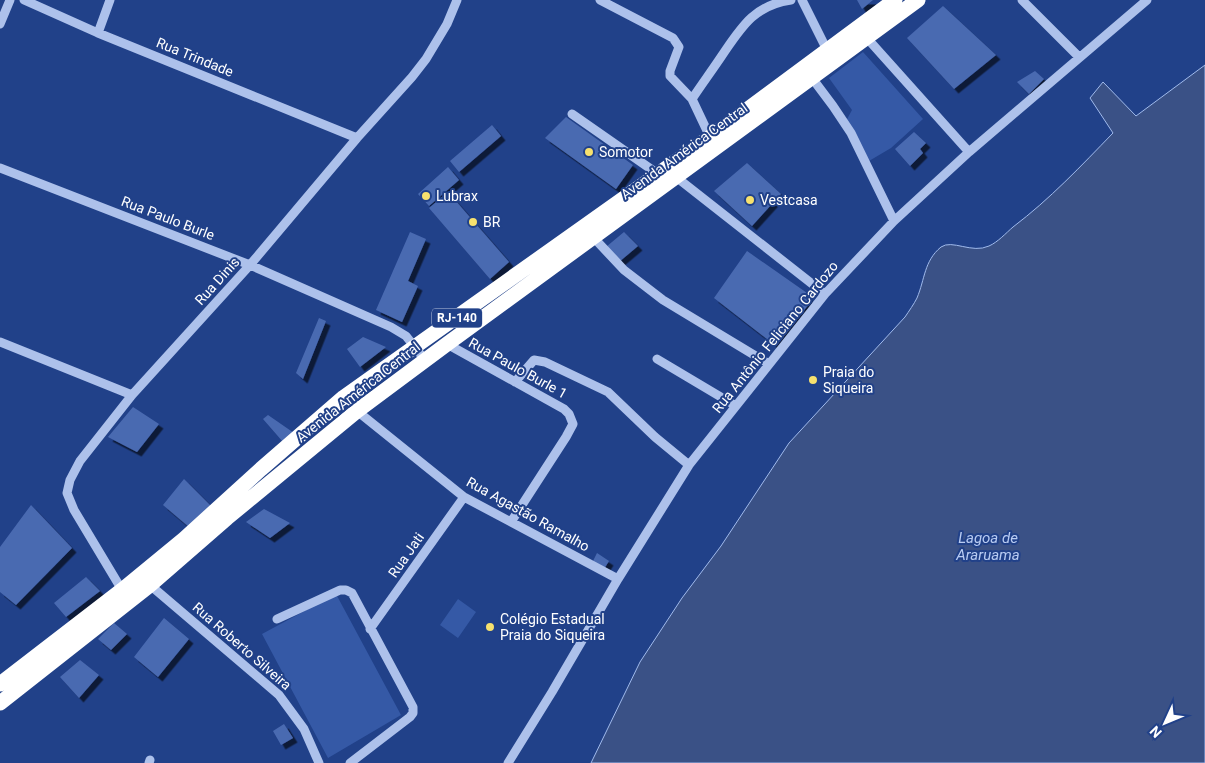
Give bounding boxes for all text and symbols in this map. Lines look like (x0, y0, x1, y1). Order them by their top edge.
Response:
street label: Rua Trindade (154, 34, 236, 80)
street label: Avenida América Central (618, 100, 750, 202)
place label: Somotor (599, 144, 653, 160)
marker: Somotor (583, 146, 595, 158)
place label: Lubrax (436, 188, 478, 204)
marker: Lubrax (420, 190, 432, 202)
place label: Vestcasa (760, 192, 818, 208)
street label: Rua Paulo Burle (119, 193, 217, 243)
marker: Vestcasa (744, 194, 756, 206)
place label: BR (483, 214, 501, 230)
marker: BR (467, 216, 479, 228)
street label: Rua Dinis (192, 254, 242, 308)
street label: Rua Antônio Feliciano Cardozo (709, 258, 841, 416)
road number: RJ-140 (432, 308, 482, 328)
street label: Rua Paulo Burle 1 (466, 334, 570, 402)
street label: Avenida América Central (293, 339, 423, 445)
place label: Praia do Siqueira (823, 364, 874, 396)
marker: Praia do Siqueira (807, 374, 819, 386)
street label: Rua Agastão Ramalho (464, 474, 592, 554)
water label: Lagoa de Araruama (955, 529, 1020, 564)
street label: Rua Jati (385, 530, 427, 580)
street label: Rua Roberto Silveira (190, 599, 294, 693)
place label: Colégio Estadual Praia do Siqueira (500, 611, 605, 643)
marker: Colégio Estadual Praia do Siqueira (484, 621, 496, 633)
north arrow (1140, 698, 1190, 748)
text: N (1146, 723, 1165, 741)

